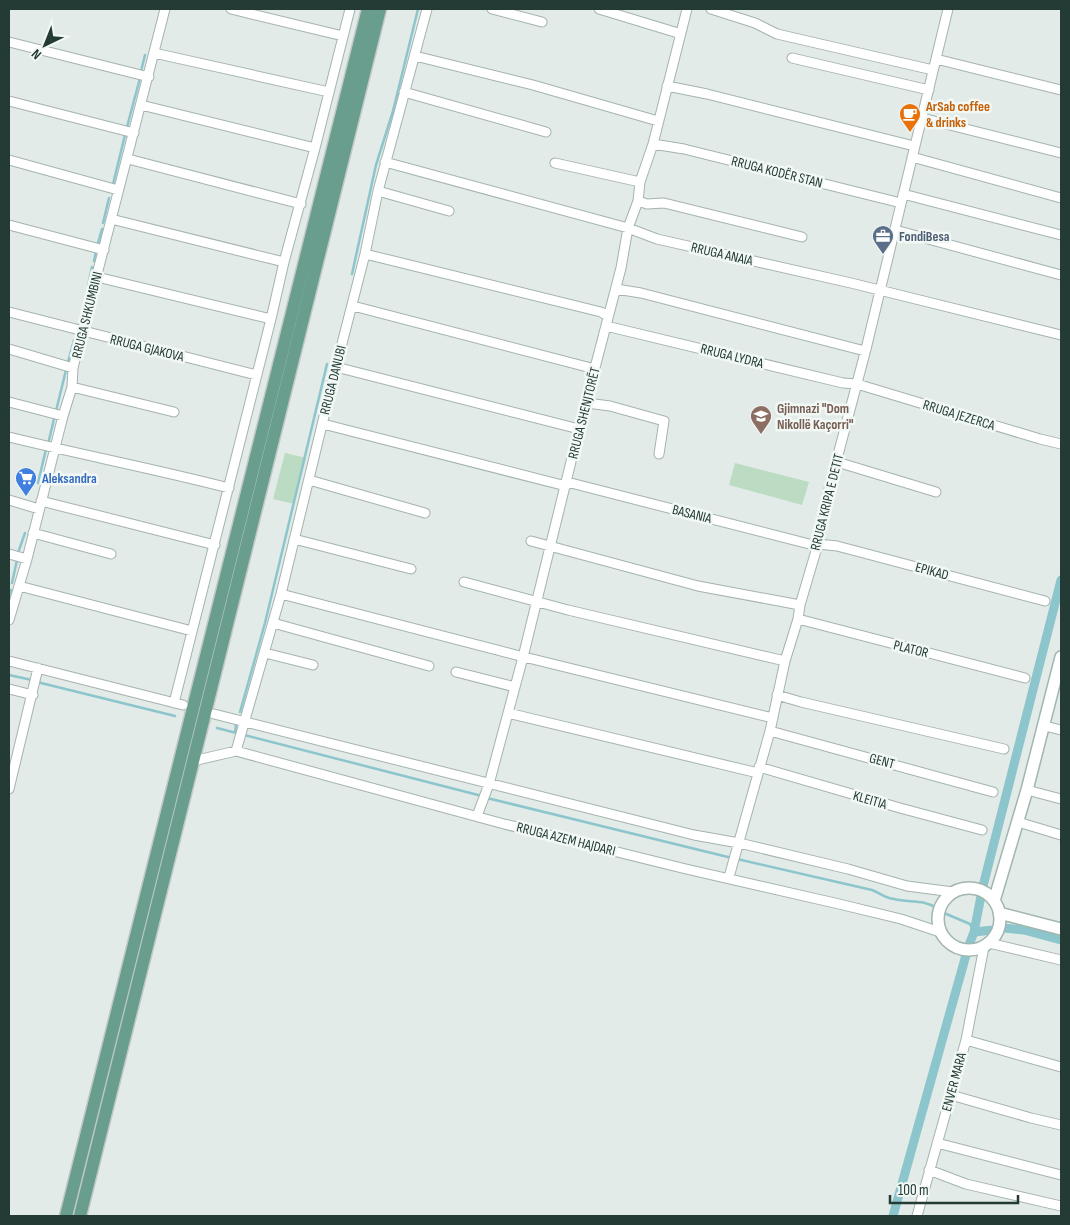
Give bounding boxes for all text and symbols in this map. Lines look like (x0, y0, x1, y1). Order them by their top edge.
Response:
north arrow (20, 20, 70, 70)
text: N (28, 45, 45, 63)
place label: ArSab coffee & drinks (925, 98, 990, 131)
cafe icon: ArSab coffee & drinks (898, 102, 922, 133)
street label: RRUGA KODËR STAN (730, 152, 824, 192)
office icon: FondiBesa (871, 224, 895, 255)
place label: FondiBesa (899, 228, 950, 245)
street label: RRUGA ANAIA (689, 239, 756, 270)
street label: RRUGA SHKUMBINI (68, 270, 106, 360)
street label: RRUGA GJAKOVA (108, 331, 187, 366)
street label: RRUGA LYDRA (699, 340, 766, 372)
street label: RRUGA DANUBI (316, 344, 350, 416)
street label: RRUGA SHENJTORËT (564, 365, 604, 461)
street label: RRUGA JEZERCA (921, 396, 998, 434)
place label: Gjimnazi "Dom Nikollë Kaçorri" (777, 400, 854, 433)
school or university icon: Gjimnazi "Dom Nikollë Kaçorri" (749, 404, 773, 435)
street label: RRUGA KRIPA E DETIT (807, 451, 847, 552)
supermarket icon: Aleksandra (14, 466, 38, 497)
place label: Aleksandra (41, 470, 97, 487)
street label: BASANIA (670, 501, 715, 527)
street label: EPIKAD (913, 558, 951, 584)
street label: PLATOR (892, 636, 931, 662)
street label: GENT (867, 749, 897, 773)
street label: KLEITIA (851, 787, 890, 813)
street label: RRUGA AZEM HAJDARI (515, 818, 617, 860)
street label: ENVER MARA (938, 1050, 970, 1113)
scale bar (890, 1172, 1018, 1204)
text: 100 m (898, 1181, 929, 1200)

